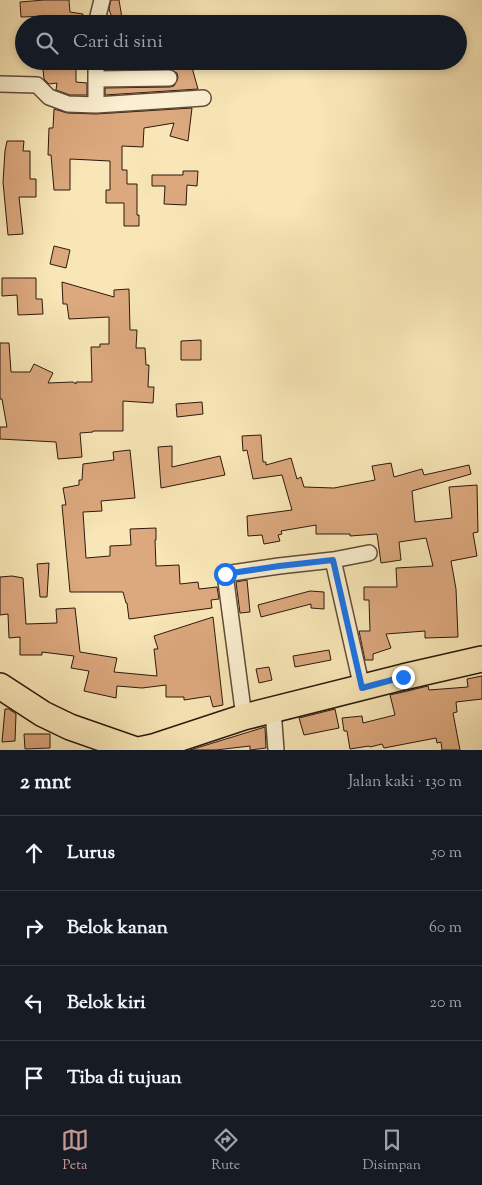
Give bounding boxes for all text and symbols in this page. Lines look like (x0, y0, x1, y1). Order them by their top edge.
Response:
search box (15, 15, 467, 70)
icon: search (33, 29, 61, 57)
text: Cari di sini (73, 29, 163, 56)
route start (214, 563, 237, 586)
route end (392, 666, 415, 689)
text: 2 mnt (20, 768, 71, 798)
text: Jalan kaki · 130 m (348, 771, 462, 794)
icon: ahead (20, 839, 48, 867)
text: Lurus (67, 840, 115, 867)
text: 50 m (431, 842, 462, 865)
icon: right (20, 914, 48, 942)
text: Belok kanan (67, 915, 168, 942)
text: 60 m (429, 917, 462, 940)
icon: left (20, 989, 48, 1017)
text: Belok kiri (67, 990, 146, 1017)
text: 20 m (429, 992, 462, 1015)
icon: arrive (20, 1064, 48, 1092)
text: Tiba di tujuan (67, 1065, 182, 1092)
tab: Peta (61, 1126, 89, 1176)
tab: Rute (211, 1126, 240, 1176)
tab: Disimpan (362, 1126, 421, 1176)

